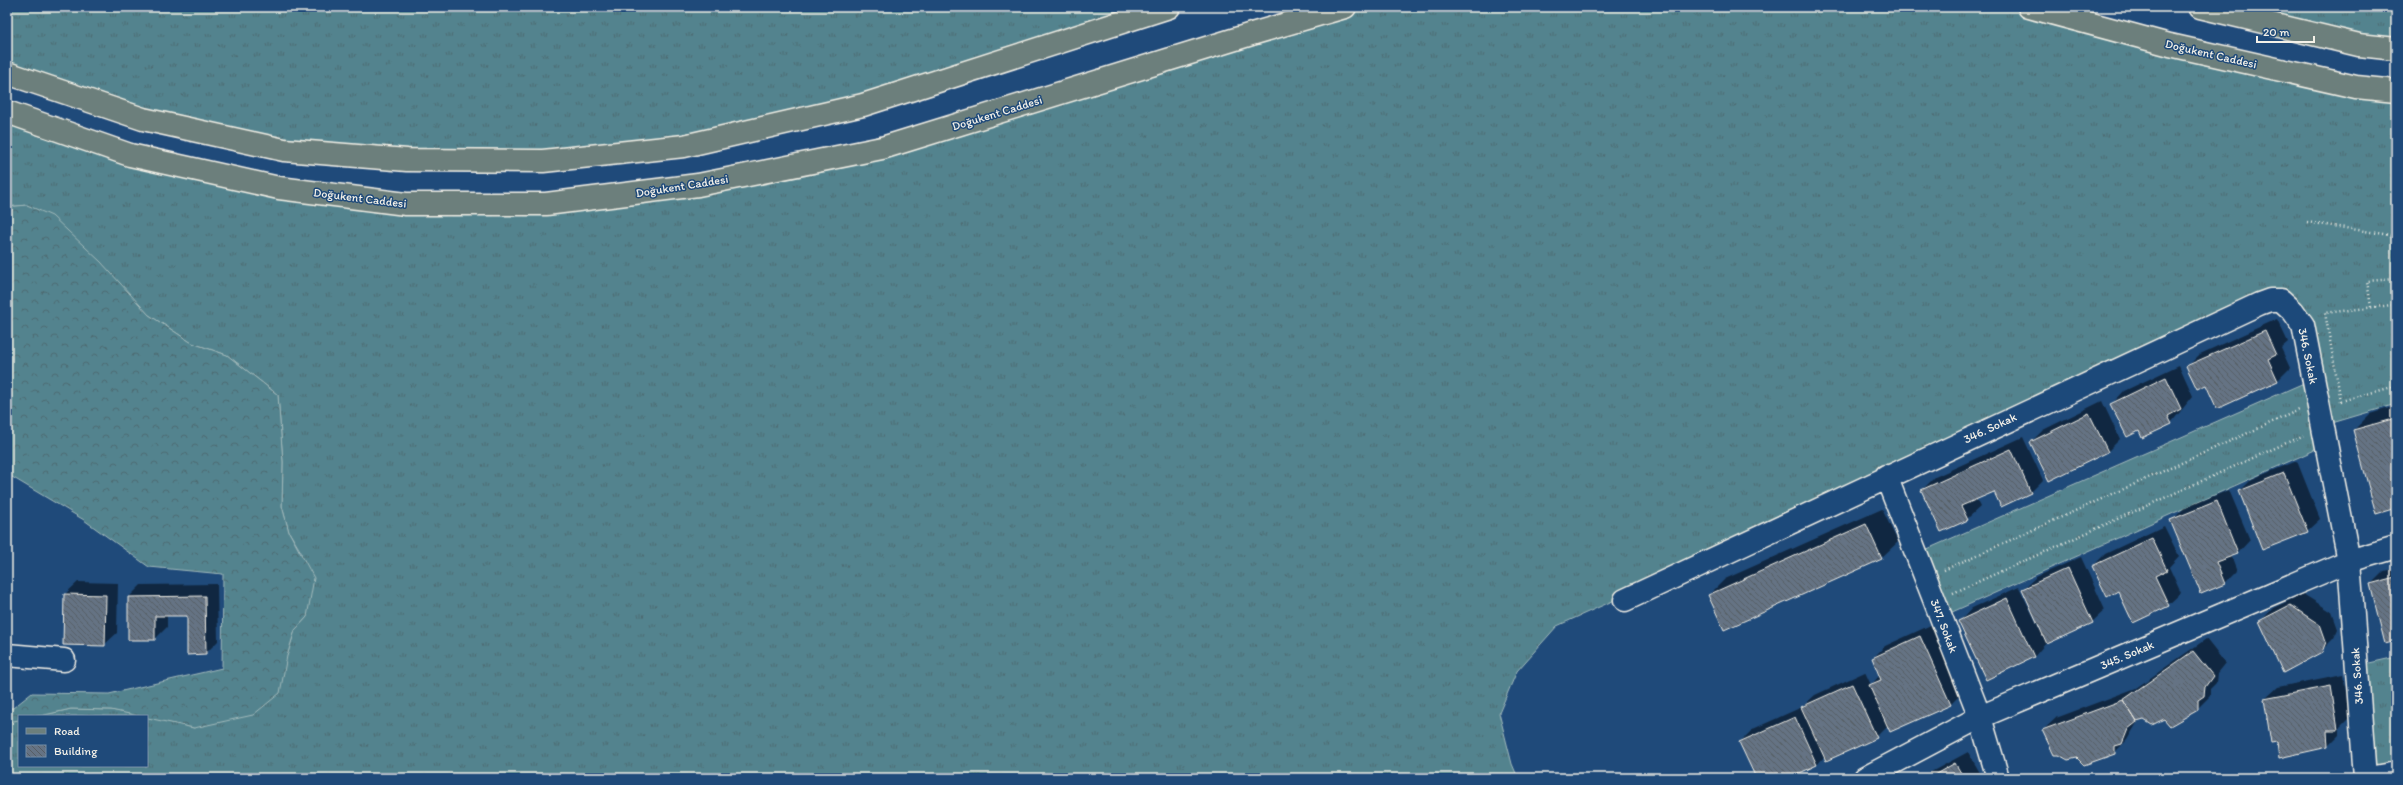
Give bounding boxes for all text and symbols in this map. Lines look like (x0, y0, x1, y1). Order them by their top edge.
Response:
scale bar (2257, 18, 2314, 44)
text: 20 m (2263, 25, 2290, 39)
street label: Doğukent Caddesi (2164, 37, 2258, 71)
street label: Doğukent Caddesi (950, 93, 1044, 133)
street label: Doğukent Caddesi (635, 172, 729, 200)
street label: Doğukent Caddesi (313, 185, 407, 211)
street label: 346. Sokak (2295, 327, 2321, 385)
street label: 346. Sokak (1961, 410, 2019, 446)
street label: 347. Sokak (1927, 597, 1961, 655)
street label: 345. Sokak (2098, 637, 2156, 673)
street label: 346. Sokak (2348, 647, 2366, 705)
legend (18, 715, 148, 767)
text: Road (54, 724, 80, 738)
text: Building (54, 744, 98, 758)

